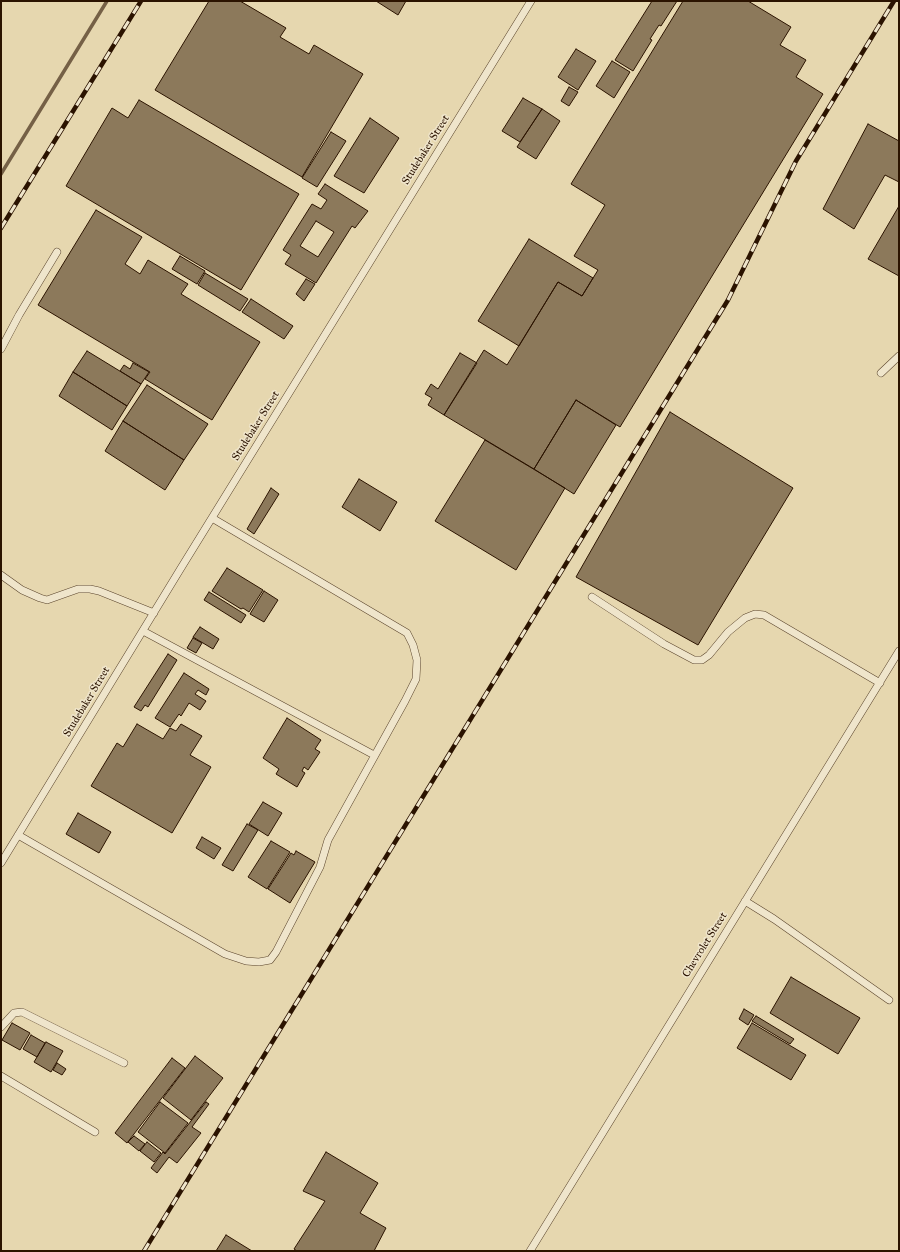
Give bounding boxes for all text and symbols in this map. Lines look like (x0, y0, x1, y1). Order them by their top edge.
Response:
street label: Studebaker Street (399, 113, 453, 187)
street label: Studebaker Street (229, 389, 283, 463)
street label: Studebaker Street (61, 664, 113, 740)
street label: Chevrolet Street (680, 910, 730, 980)

